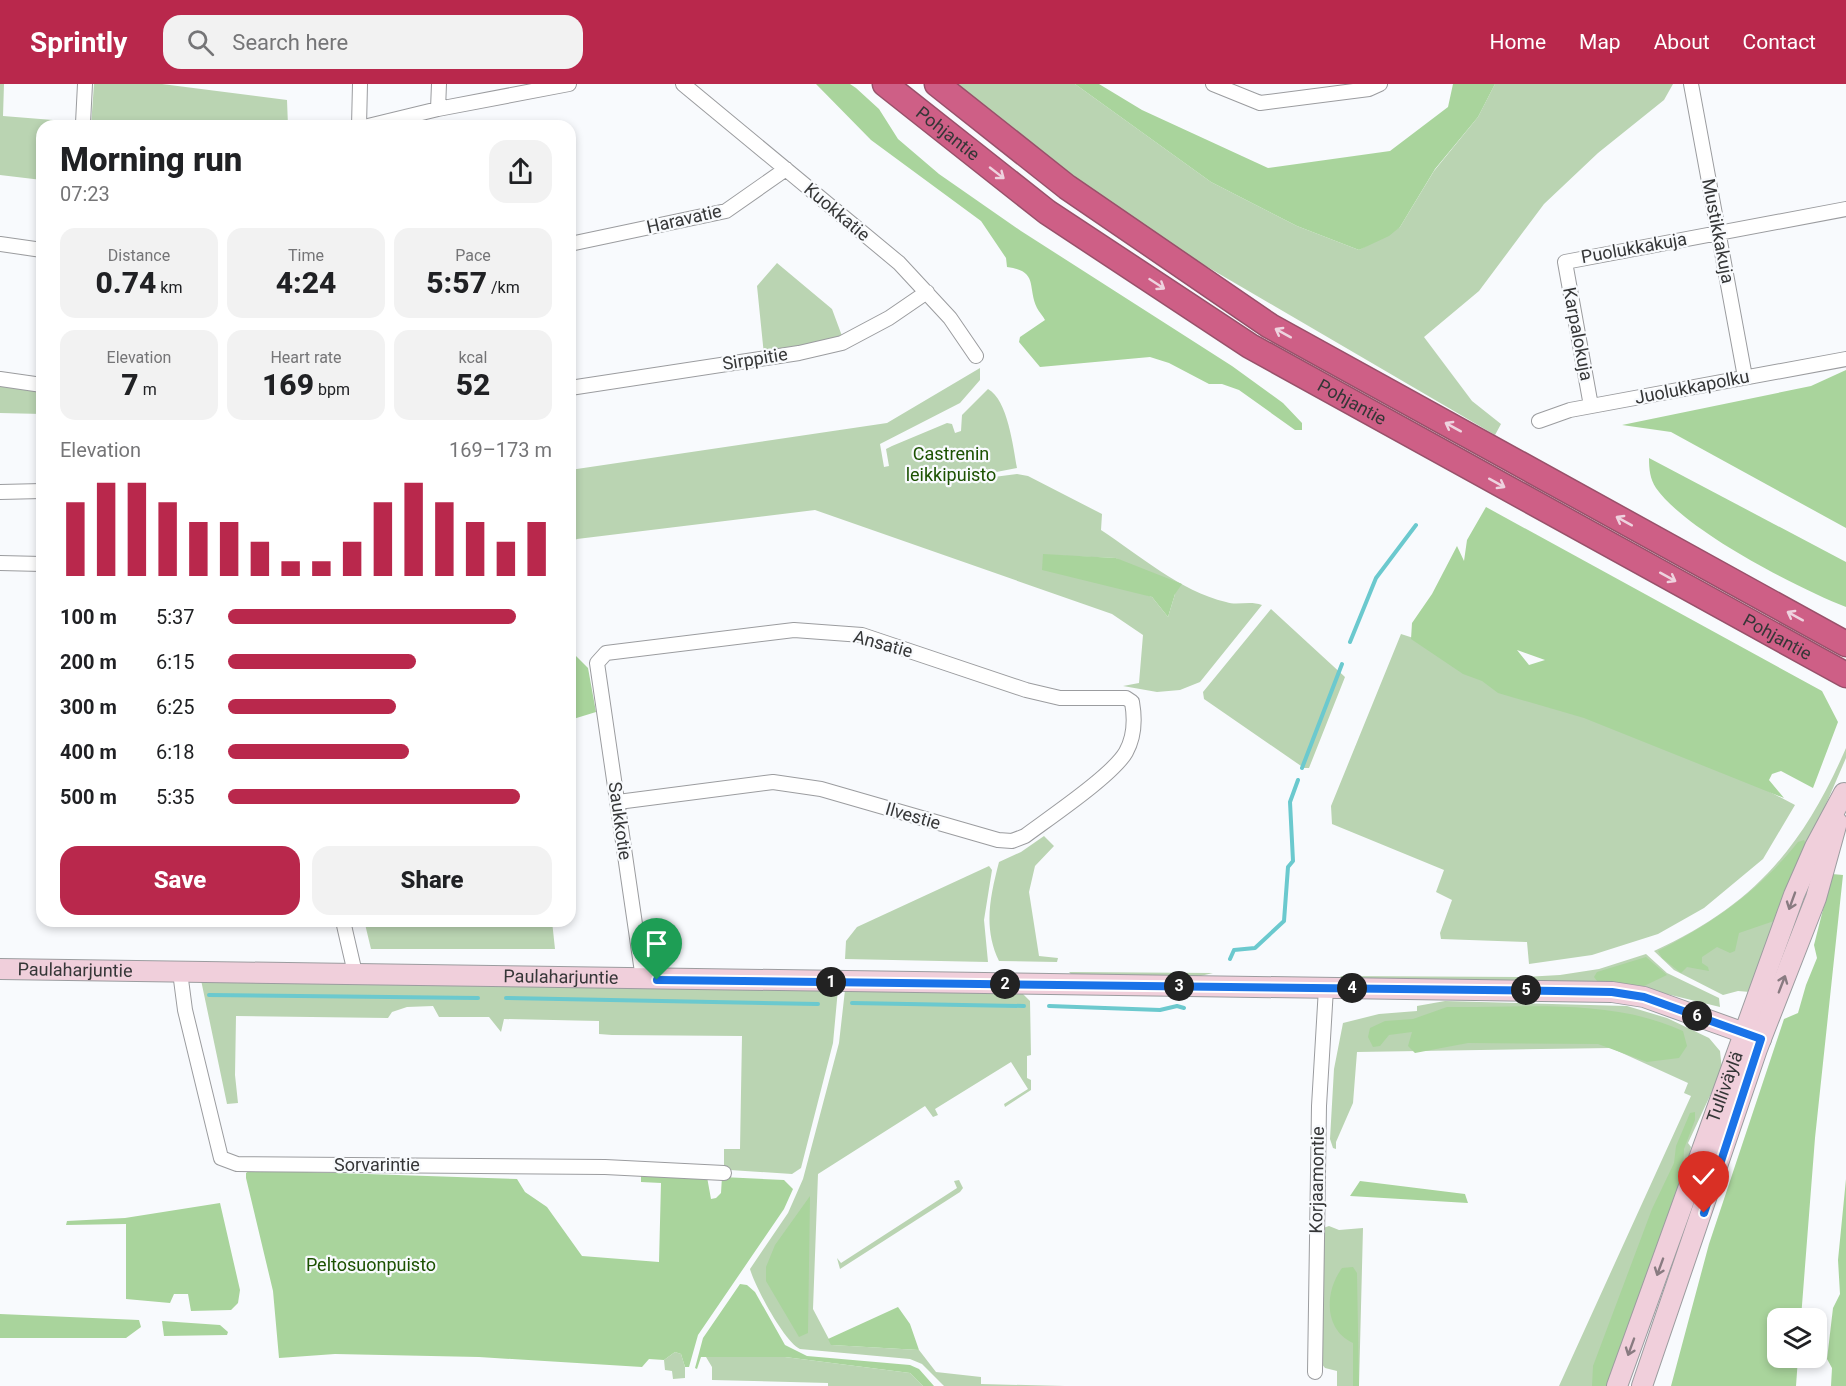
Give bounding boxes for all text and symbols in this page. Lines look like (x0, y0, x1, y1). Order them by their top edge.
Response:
search box (163, 15, 583, 69)
text: Sprintly (30, 26, 127, 59)
icon: search (184, 26, 217, 59)
text: Search here (232, 30, 348, 55)
text: Home (1490, 30, 1546, 54)
text: Map (1579, 30, 1621, 54)
text: About (1654, 30, 1710, 54)
text: Contact (1743, 30, 1816, 54)
street label: Pohjantie (912, 102, 984, 165)
text: Morning run (60, 140, 242, 179)
button: share (489, 140, 552, 203)
one-way arrow (989, 166, 1005, 179)
street label: Mustikkakuja (1698, 177, 1739, 285)
street label: Kuokkatie (800, 178, 874, 245)
text: 07:23 (60, 182, 110, 206)
street label: Haravatie (644, 200, 723, 237)
street label: Puolukkakuja (1579, 228, 1688, 267)
text: Distance (108, 246, 170, 265)
text: Time (288, 246, 324, 265)
text: Pace (455, 246, 491, 265)
text: 0.74 (96, 265, 156, 300)
text: 4:24 (276, 265, 336, 300)
text: 5:57 (426, 265, 487, 300)
text: km (156, 278, 182, 297)
text: /km (487, 278, 520, 297)
one-way arrow (1148, 278, 1165, 291)
street label: Karpalokuja (1559, 285, 1598, 382)
one-way arrow (1274, 327, 1292, 338)
street label: Sirppitie (721, 343, 789, 374)
text: Elevation (107, 348, 171, 367)
text: Heart rate (270, 348, 342, 367)
text: kcal (459, 348, 487, 367)
street label: Juolukkapolku (1633, 365, 1751, 408)
text: 7 (121, 367, 139, 402)
text: 169 (262, 367, 314, 402)
text: 52 (456, 367, 490, 402)
street label: Pohjantie (1314, 374, 1390, 429)
text: m (139, 380, 157, 399)
text: bpm (314, 380, 350, 399)
one-way arrow (1445, 421, 1462, 433)
text: Elevation (60, 438, 141, 462)
text: 169–173 m (449, 438, 552, 462)
park label: Castrenin leikkipuisto (906, 443, 996, 485)
one-way arrow (1488, 477, 1505, 489)
one-way arrow (1616, 515, 1633, 527)
one-way arrow (1659, 571, 1676, 583)
text: 100 m (60, 605, 117, 629)
text: 5:37 (156, 605, 195, 629)
street label: Pohjantie (1739, 609, 1816, 664)
one-way arrow (1787, 610, 1804, 622)
street label: Ansatie (851, 626, 915, 661)
text: 200 m (60, 650, 117, 674)
text: 6:15 (156, 650, 195, 674)
text: 300 m (60, 695, 117, 719)
text: 6:25 (156, 695, 195, 719)
text: 400 m (60, 740, 117, 764)
text: 6:18 (156, 740, 195, 764)
street label: Saukkotie (605, 780, 636, 861)
text: 500 m (60, 785, 117, 809)
text: 5:35 (156, 785, 195, 809)
street label: Ilvestie (883, 798, 943, 833)
button: Save (60, 846, 300, 915)
button: Share (312, 846, 552, 915)
one-way arrow (1785, 891, 1796, 910)
pin (631, 918, 682, 980)
icon: arrive (640, 927, 673, 960)
street label: Paulaharjuntie (17, 958, 133, 981)
street label: Paulaharjuntie (503, 965, 619, 988)
pin: 1 (816, 967, 846, 997)
pin: 2 (990, 969, 1020, 999)
pin: 3 (1164, 971, 1194, 1001)
text: 1 (826, 972, 836, 991)
pin: 4 (1337, 973, 1367, 1003)
text: 2 (1000, 974, 1010, 993)
pin: 5 (1511, 975, 1541, 1005)
one-way arrow (1777, 975, 1788, 994)
text: 3 (1174, 976, 1184, 995)
text: 4 (1347, 978, 1357, 997)
text: 5 (1521, 980, 1531, 999)
pin: 6 (1682, 1001, 1712, 1031)
text: 6 (1692, 1006, 1702, 1025)
street label: Tulliväylä (1702, 1048, 1747, 1125)
street label: Korjaamontie (1305, 1126, 1328, 1234)
pin (1678, 1151, 1729, 1213)
street label: Sorvarintie (334, 1154, 420, 1175)
icon: check (1687, 1160, 1720, 1193)
park label: Peltosuonpuisto (306, 1254, 436, 1275)
one-way arrow (1654, 1257, 1665, 1276)
map controls (1767, 1308, 1827, 1368)
button: layers (1767, 1308, 1827, 1368)
one-way arrow (1625, 1338, 1636, 1356)

